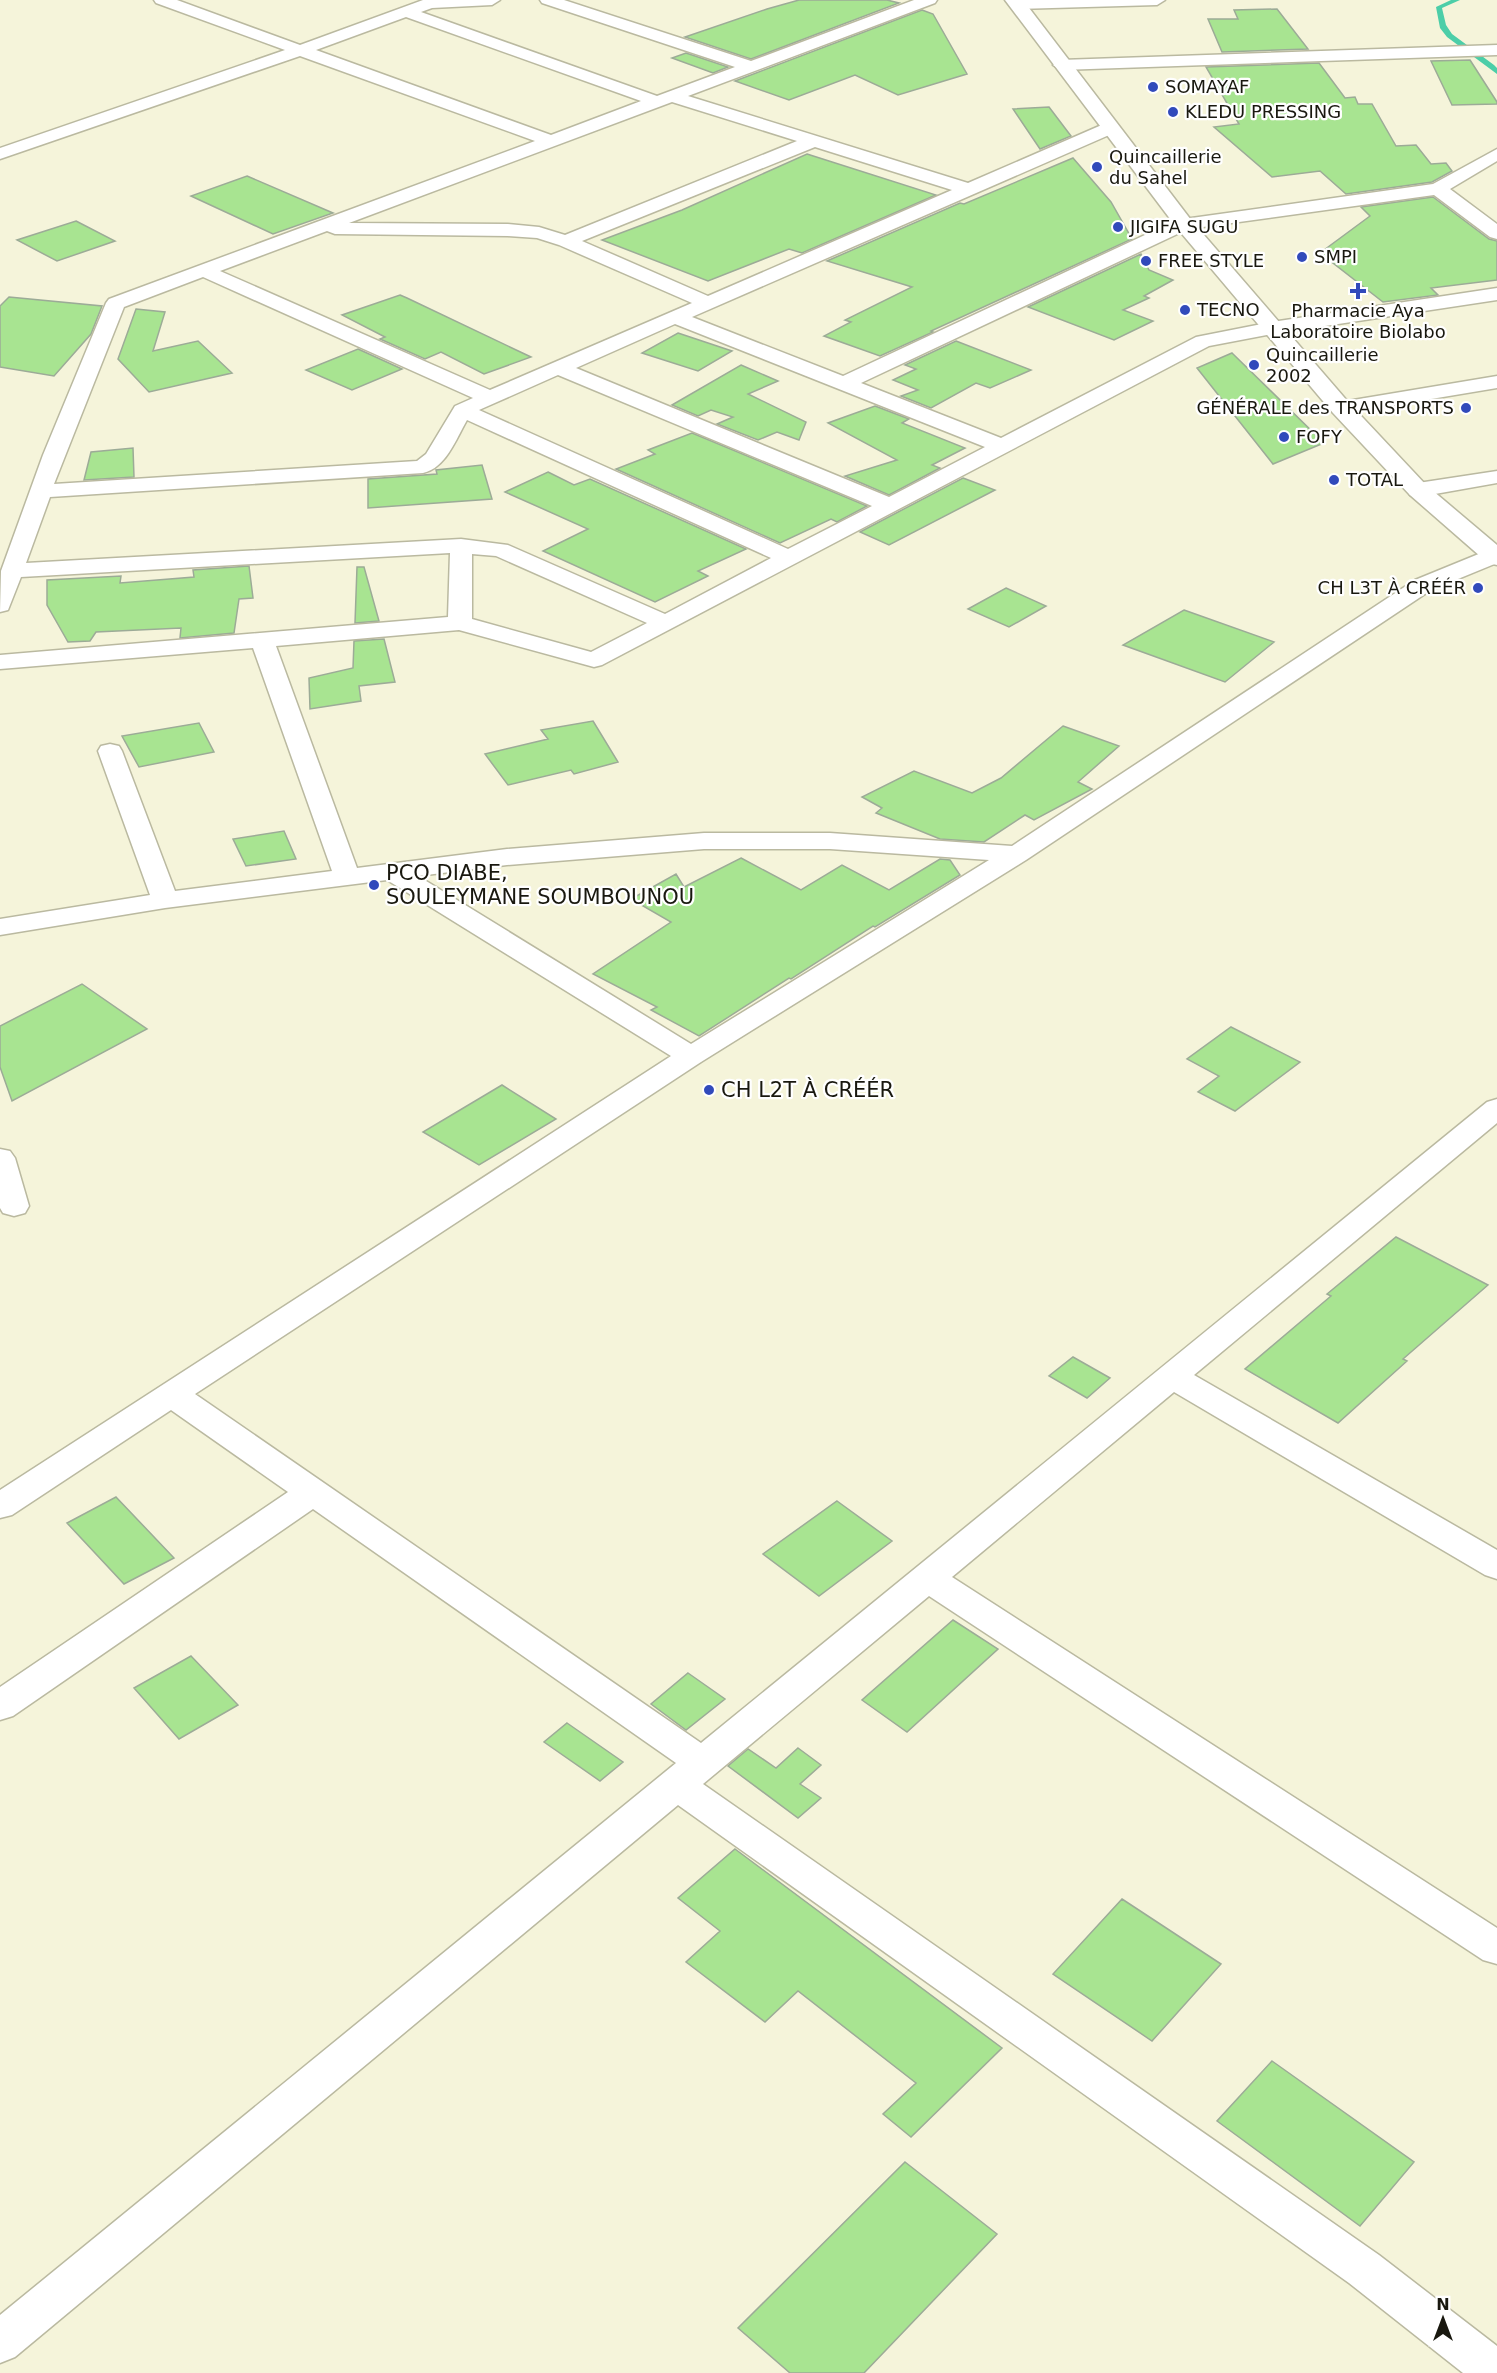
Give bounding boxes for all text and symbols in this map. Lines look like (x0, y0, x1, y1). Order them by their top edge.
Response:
place label: SOMAYAF (1165, 76, 1249, 97)
marker: SOMAYAF (1146, 80, 1160, 94)
place label: KLEDU PRESSING (1185, 101, 1341, 122)
marker: KLEDU PRESSING (1166, 105, 1180, 119)
place label: Quincaillerie du Sahel (1109, 146, 1221, 188)
marker: Quincaillerie du Sahel (1090, 160, 1104, 174)
place label: JIGIFA SUGU (1129, 216, 1238, 237)
marker: JIGIFA SUGU (1111, 220, 1125, 234)
place label: SMPI (1314, 246, 1357, 267)
place label: FREE STYLE (1158, 250, 1264, 271)
marker: SMPI (1295, 250, 1309, 264)
marker: FREE STYLE (1139, 254, 1153, 268)
marker: Pharmacie Aya Laboratoire Biolabo (1351, 284, 1365, 298)
place label: TECNO (1196, 299, 1260, 320)
place label: Pharmacie Aya Laboratoire Biolabo (1270, 300, 1446, 342)
marker: TECNO (1178, 303, 1192, 317)
place label: Quincaillerie 2002 (1266, 344, 1378, 386)
marker: Quincaillerie 2002 (1247, 358, 1261, 372)
place label: GÉNÉRALE des TRANSPORTS (1196, 397, 1454, 418)
marker: GÉNÉRALE des TRANSPORTS (1459, 401, 1473, 415)
place label: FOFY (1296, 426, 1343, 447)
marker: FOFY (1277, 430, 1291, 444)
place label: TOTAL (1345, 469, 1403, 490)
marker: TOTAL (1327, 473, 1341, 487)
place label: CH L3T À CRÉÉR (1318, 577, 1466, 598)
marker: CH L3T À CRÉÉR (1471, 581, 1485, 595)
place label: PCO DIABE, SOULEYMANE SOUMBOUNOU (386, 861, 694, 909)
marker: PCO DIABE, SOULEYMANE SOUMBOUNOU (367, 878, 381, 892)
place label: CH L2T À CRÉÉR (721, 1077, 894, 1102)
marker: CH L2T À CRÉÉR (702, 1083, 716, 1097)
north arrow (1413, 2289, 1473, 2349)
text: N (1436, 2295, 1450, 2314)

